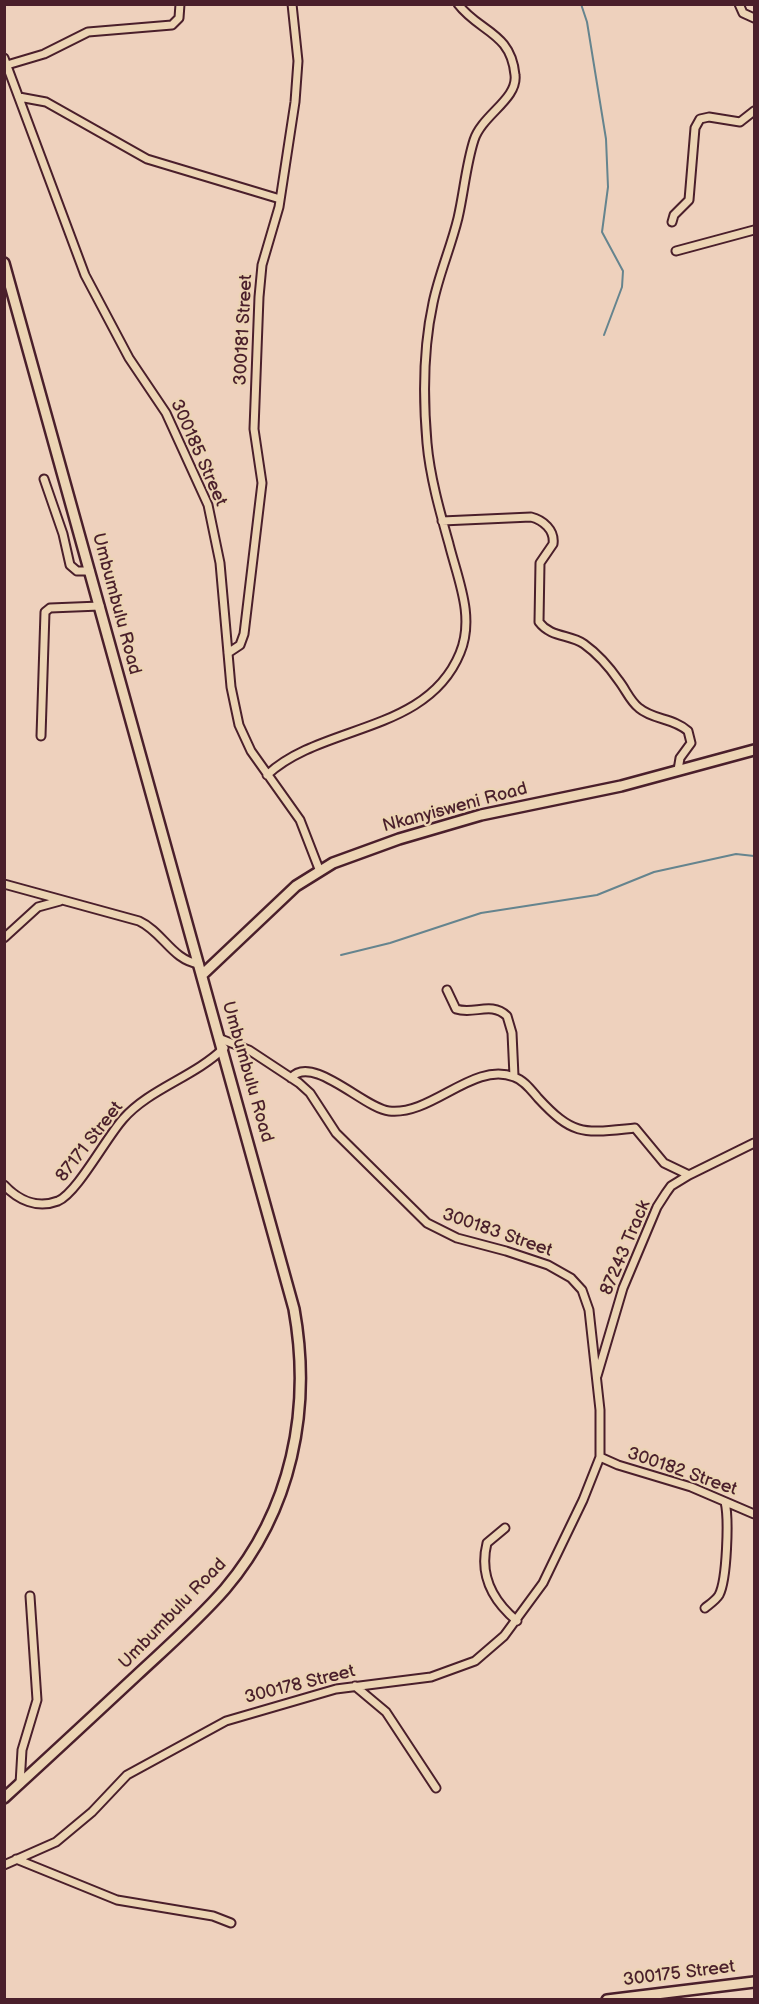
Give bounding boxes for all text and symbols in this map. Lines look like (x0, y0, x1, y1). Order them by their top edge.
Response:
street label: 300181 Street (230, 274, 258, 386)
street label: 300185 Street (165, 396, 231, 510)
street label: Umbumbulu Road (87, 531, 145, 677)
street label: Nkanyisweni Road (380, 778, 530, 838)
street label: Umbumbulu Road (217, 999, 277, 1145)
street label: 87171 Street (52, 1097, 128, 1187)
street label: 87243 Track (596, 1197, 656, 1299)
street label: 300183 Street (439, 1204, 555, 1262)
street label: 300182 Street (624, 1443, 740, 1501)
street label: Umbumbulu Road (115, 1554, 231, 1674)
street label: 300178 Street (243, 1661, 357, 1709)
street label: 300175 Street (622, 1956, 736, 1992)

